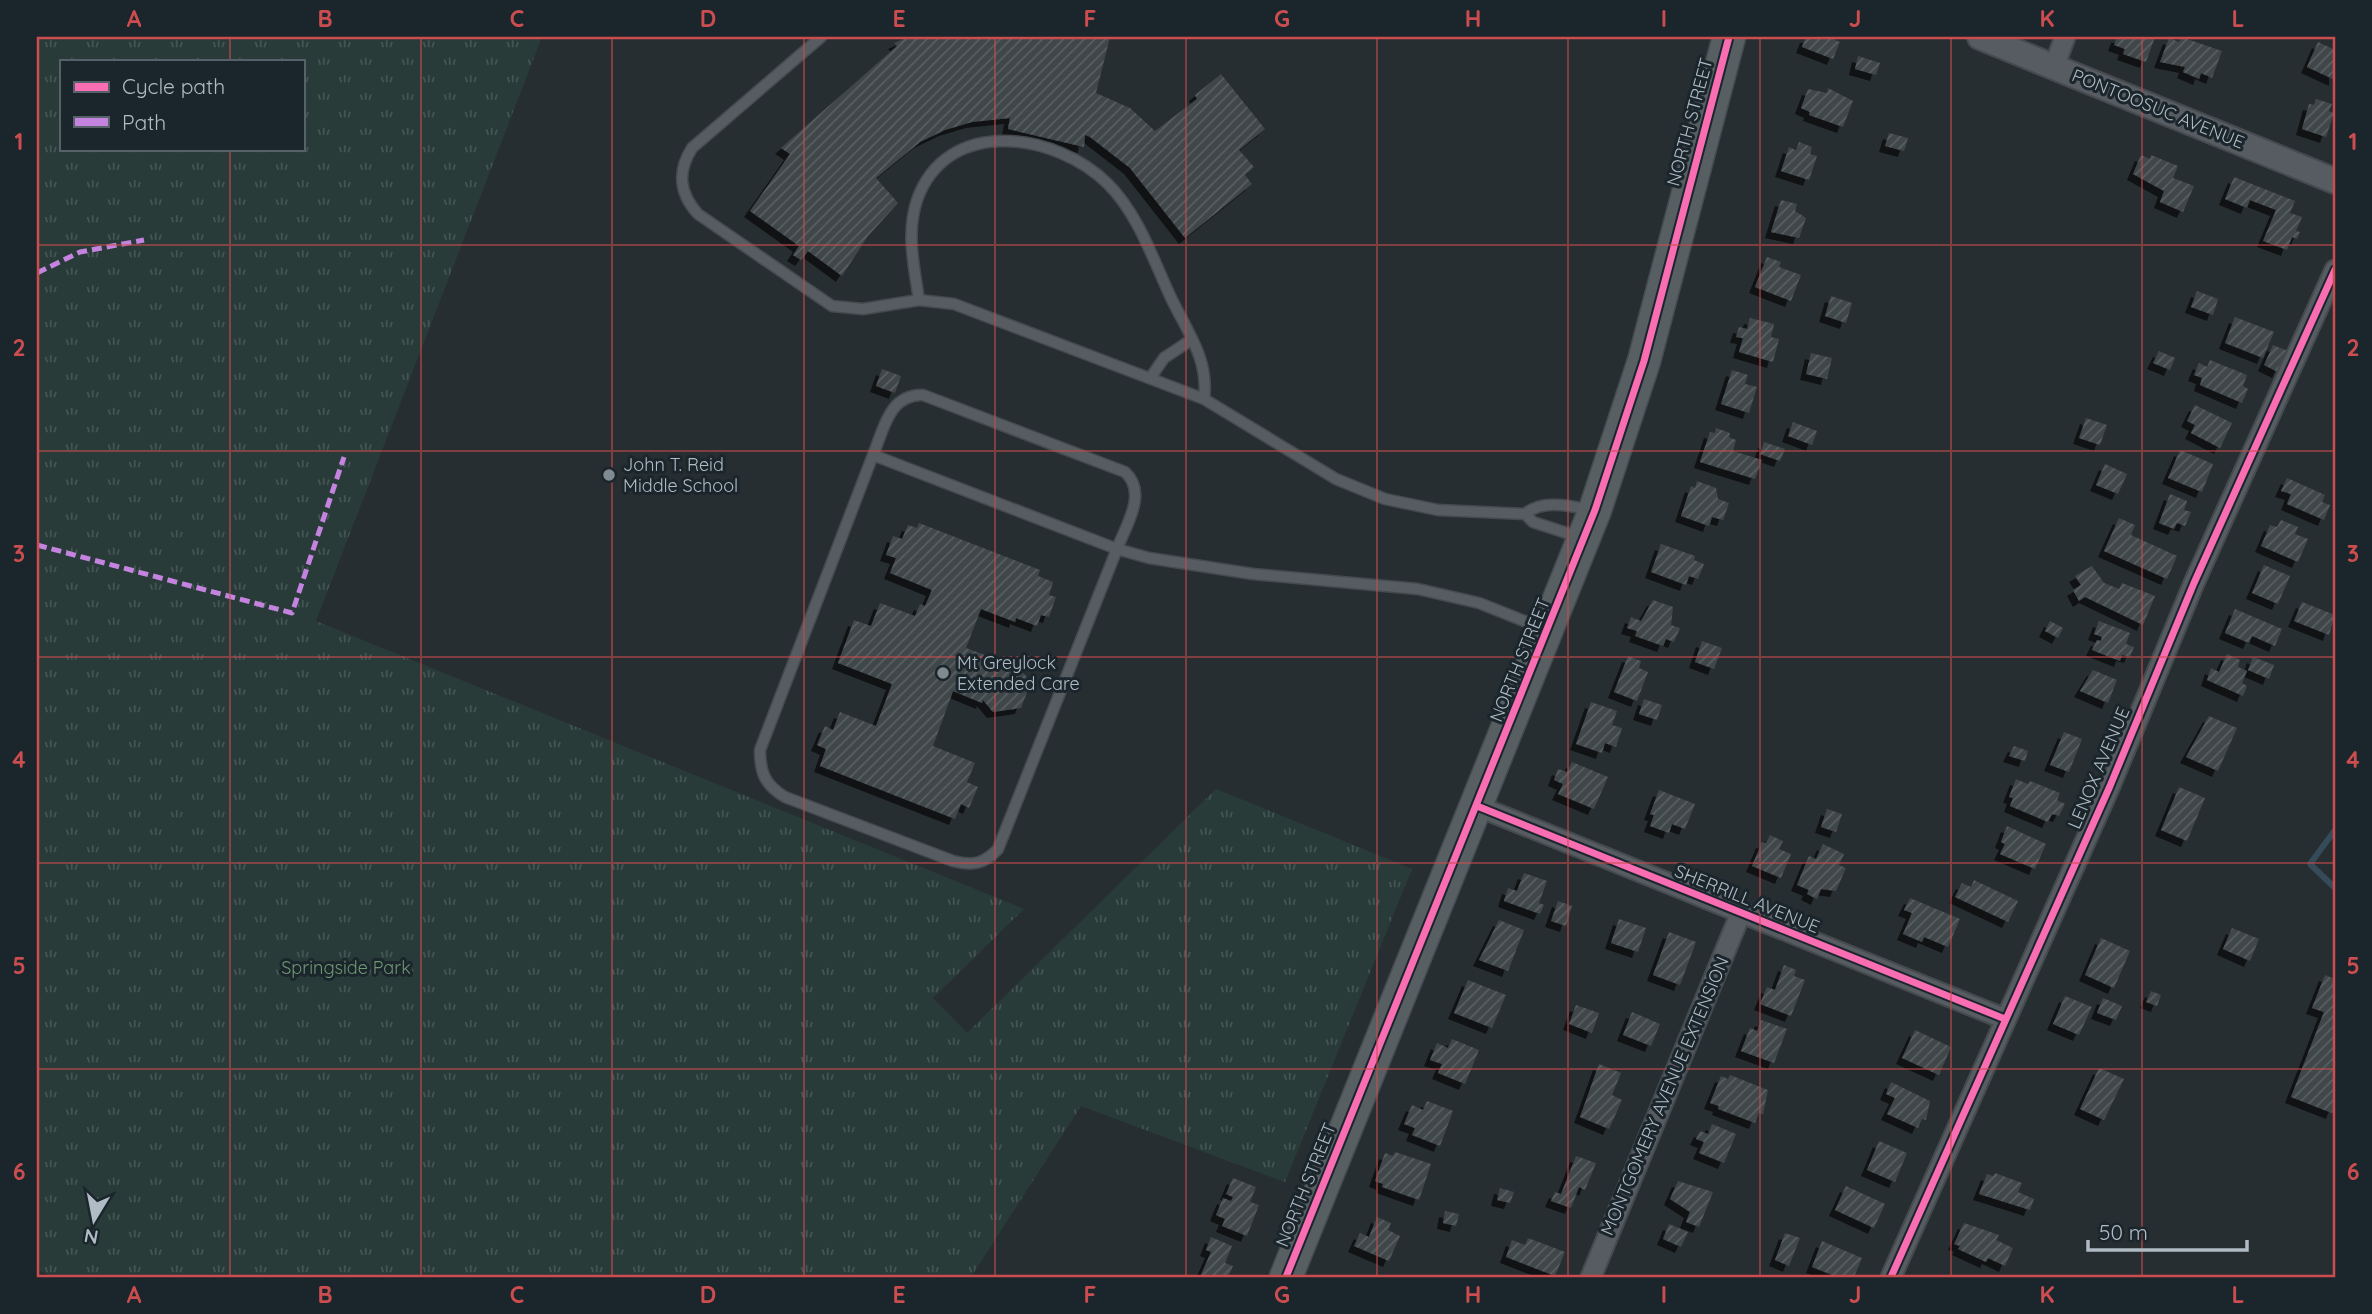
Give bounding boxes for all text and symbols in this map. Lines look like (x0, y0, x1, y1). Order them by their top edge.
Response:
text: A (127, 4, 142, 33)
text: B (317, 4, 333, 33)
text: C (510, 4, 524, 33)
text: D (700, 4, 716, 33)
text: E (892, 4, 906, 33)
text: F (1084, 4, 1096, 33)
text: G (1274, 4, 1290, 33)
text: H (1465, 4, 1481, 33)
text: I (1661, 4, 1667, 33)
text: J (1849, 4, 1861, 33)
text: K (2039, 4, 2055, 33)
text: L (2232, 4, 2244, 33)
street label: NORTH STREET (1661, 55, 1718, 189)
legend (60, 60, 304, 150)
street label: PONTOOSUC AVENUE (2069, 63, 2248, 154)
text: Cycle path (122, 73, 225, 99)
text: Path (122, 109, 166, 135)
text: 1 (15, 127, 23, 156)
text: 1 (2349, 127, 2357, 156)
text: 2 (12, 333, 26, 362)
text: 2 (2346, 333, 2360, 362)
place label: John T. Reid Middle School (623, 453, 738, 497)
marker: John T. Reid Middle School (601, 467, 617, 483)
text: 3 (13, 539, 25, 568)
text: 3 (2347, 539, 2359, 568)
street label: NORTH STREET (1484, 594, 1555, 725)
place label: Mt Greylock Extended Care (957, 651, 1080, 695)
marker: Mt Greylock Extended Care (935, 665, 951, 681)
street label: LENOX AVENUE (2062, 703, 2135, 832)
text: 4 (12, 745, 26, 774)
text: 4 (2346, 745, 2360, 774)
street label: SHERRILL AVENUE (1671, 859, 1823, 938)
text: 5 (12, 951, 26, 980)
text: 5 (2346, 951, 2360, 980)
street label: MONTGOMERY AVENUE EXTENSION (1595, 953, 1734, 1239)
park label: Springside Park (281, 956, 411, 979)
street label: NORTH STREET (1270, 1119, 1341, 1250)
text: 6 (13, 1157, 25, 1186)
text: 6 (2347, 1157, 2359, 1186)
north arrow (60, 1184, 130, 1254)
scale bar (2088, 1209, 2248, 1253)
text: 50 m (2099, 1219, 2148, 1245)
text: N (82, 1224, 100, 1250)
text: A (127, 1280, 142, 1309)
text: B (317, 1280, 333, 1309)
text: C (510, 1280, 524, 1309)
text: D (700, 1280, 716, 1309)
text: E (892, 1280, 906, 1309)
text: F (1084, 1280, 1096, 1309)
text: G (1274, 1280, 1290, 1309)
text: H (1465, 1280, 1481, 1309)
text: I (1661, 1280, 1667, 1309)
text: J (1849, 1280, 1861, 1309)
text: K (2039, 1280, 2055, 1309)
text: L (2232, 1280, 2244, 1309)

